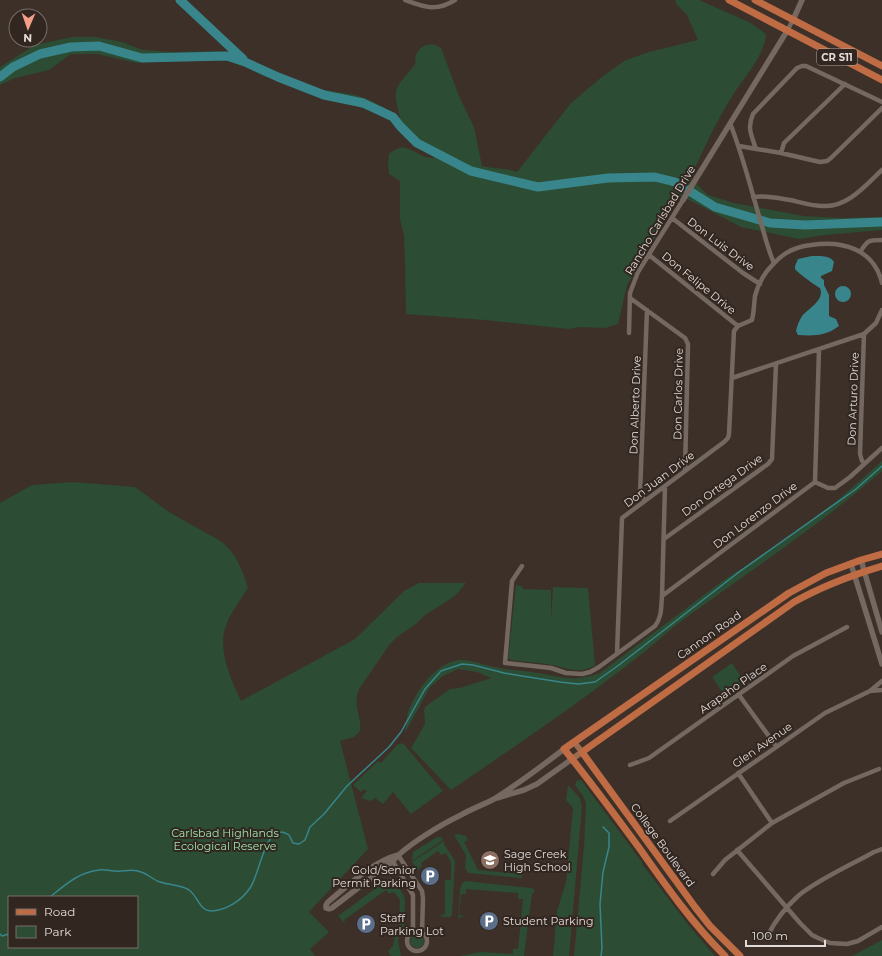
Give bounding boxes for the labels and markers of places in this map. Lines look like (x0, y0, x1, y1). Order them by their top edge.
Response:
place label: Sage Creek High School (504, 847, 571, 874)
school or university icon: Sage Creek High School (479, 849, 501, 871)
place label: Gold/Senior Permit Parking (332, 863, 416, 890)
parking icon: Gold/Senior Permit Parking (419, 865, 441, 887)
parking icon: Student Parking (478, 910, 500, 932)
place label: Staff Parking Lot (380, 911, 444, 938)
parking icon: Staff Parking Lot (355, 913, 377, 935)
place label: Student Parking (503, 914, 594, 928)

